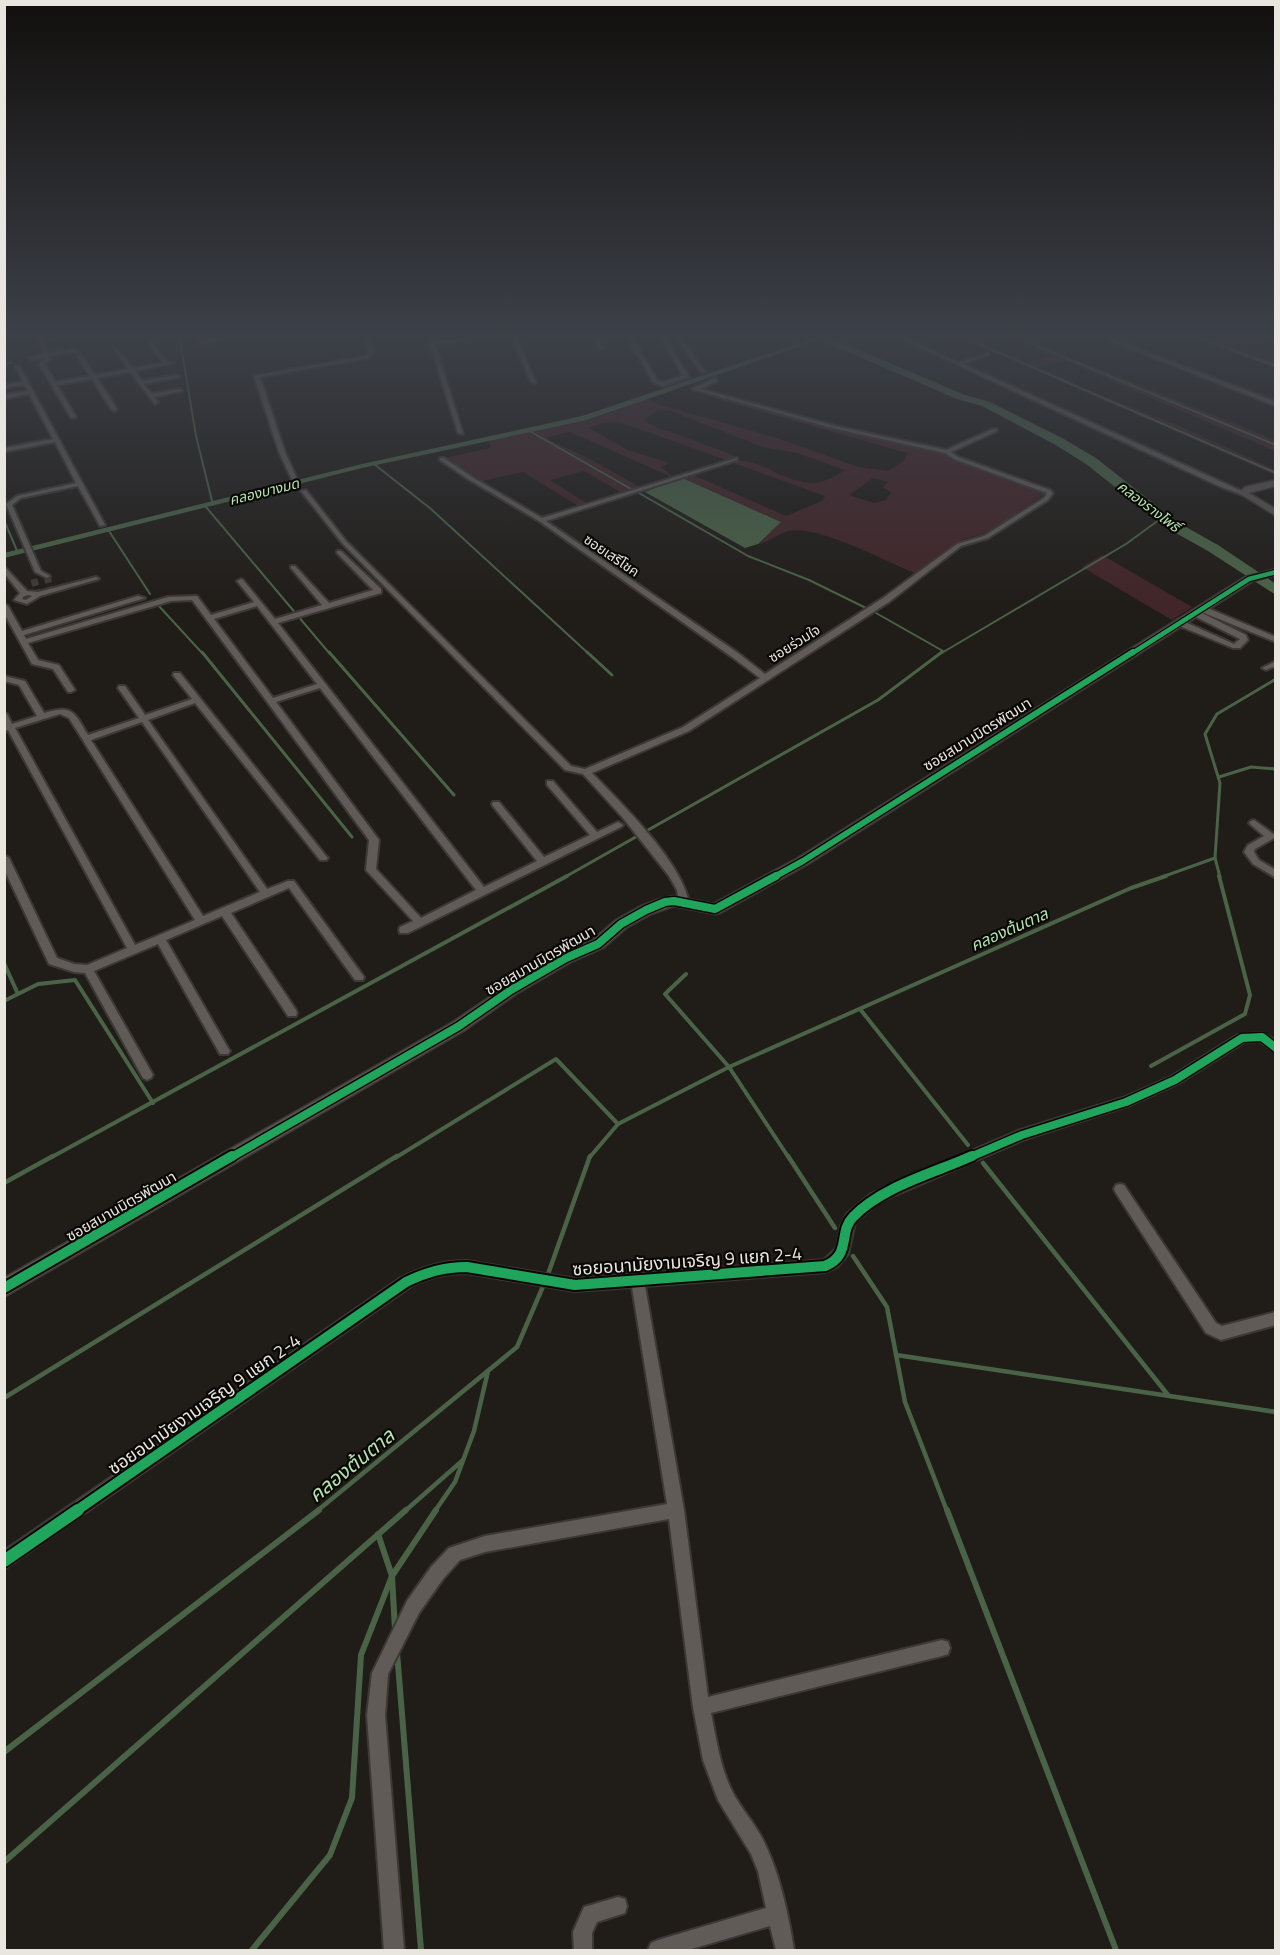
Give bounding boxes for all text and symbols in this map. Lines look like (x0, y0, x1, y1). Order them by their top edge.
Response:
water label: คลองบางมด (227, 472, 301, 510)
water label: คลองรางโพธิ์ (1113, 475, 1188, 539)
street label: ซอยเสรีโชค (580, 529, 644, 581)
street label: ซอยร่วมใจ (764, 619, 824, 667)
street label: ซอยสมานมิตรพัฒนา (918, 691, 1036, 777)
water label: คลองต้นตาล (966, 901, 1052, 957)
street label: ซอยสมานมิตรพัฒนา (480, 919, 600, 1001)
street label: ซอยสมานมิตรพัฒนา (61, 1165, 181, 1247)
street label: ซอยอนามัยงามเจริญ 9 แยก 2-4 (571, 1240, 803, 1282)
street label: ซอยอนามัยงามเจริญ 9 แยก 2-4 (102, 1327, 306, 1481)
water label: คลองต้นตาล (301, 1420, 401, 1510)

